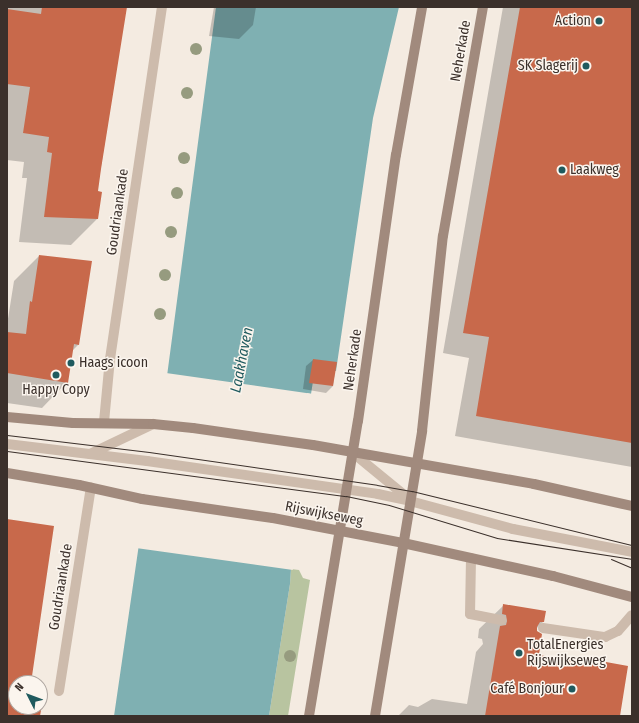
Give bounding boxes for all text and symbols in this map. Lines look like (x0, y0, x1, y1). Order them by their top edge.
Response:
place label: Action (555, 13, 591, 29)
marker: Action (594, 16, 604, 26)
street label: Neherkade (447, 19, 475, 83)
place label: SK Slagerij (518, 58, 578, 74)
marker: SK Slagerij (581, 61, 591, 71)
place label: Laakweg (570, 162, 619, 178)
marker: Laakweg (557, 165, 567, 175)
street label: Goudriaankade (104, 168, 132, 256)
water label: Laakhaven (227, 326, 257, 394)
street label: Neherkade (340, 328, 366, 392)
place label: Haags icoon (79, 355, 148, 371)
marker: Haags icoon (66, 358, 76, 368)
marker: Happy Copy (51, 370, 61, 380)
place label: Happy Copy (22, 382, 90, 398)
street label: Rijswijkseweg (284, 498, 364, 530)
street label: Goudriaankade (46, 543, 76, 631)
place label: TotalEnergies Rijswijkseweg (527, 637, 606, 670)
marker: TotalEnergies Rijswijkseweg (514, 648, 524, 658)
north arrow (8, 675, 48, 715)
text: N (12, 681, 26, 694)
place label: Café Bonjour (490, 681, 564, 697)
marker: Café Bonjour (567, 684, 577, 694)

